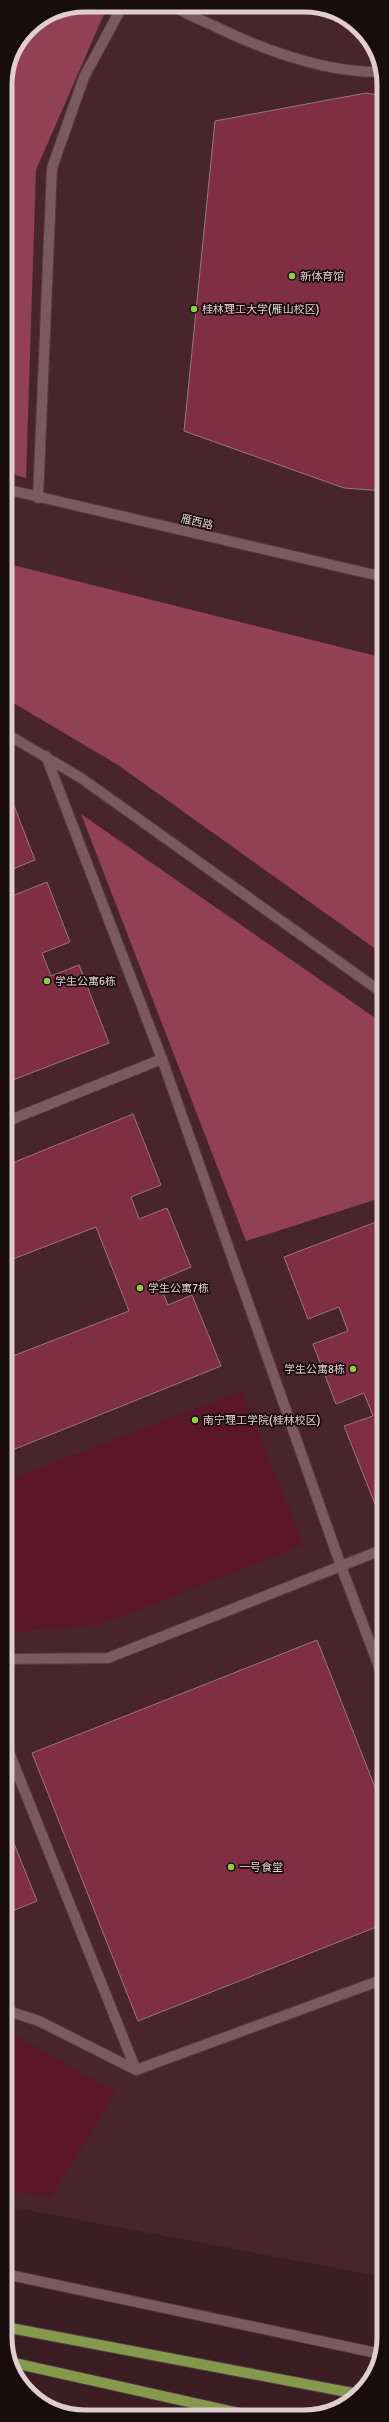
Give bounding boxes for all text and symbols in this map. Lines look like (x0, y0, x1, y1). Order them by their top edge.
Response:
place label: 新体育馆 (300, 270, 344, 283)
marker: 新体育馆 (287, 271, 297, 281)
place label: 桂林理工大学(雁山校区) (202, 303, 319, 316)
marker: 桂林理工大学(雁山校区) (189, 304, 199, 314)
street label: 雁西路 (179, 512, 215, 532)
place label: 学生公寓6栋 (55, 975, 116, 988)
marker: 学生公寓6栋 (42, 976, 52, 986)
place label: 学生公寓7栋 (148, 1282, 209, 1295)
marker: 学生公寓7栋 (135, 1283, 145, 1293)
place label: 学生公寓8栋 (284, 1363, 345, 1376)
marker: 学生公寓8栋 (348, 1364, 358, 1374)
place label: 南宁理工学院(桂林校区) (203, 1414, 320, 1427)
marker: 南宁理工学院(桂林校区) (190, 1415, 200, 1425)
place label: 一号食堂 (239, 1861, 283, 1874)
marker: 一号食堂 (226, 1862, 236, 1872)

